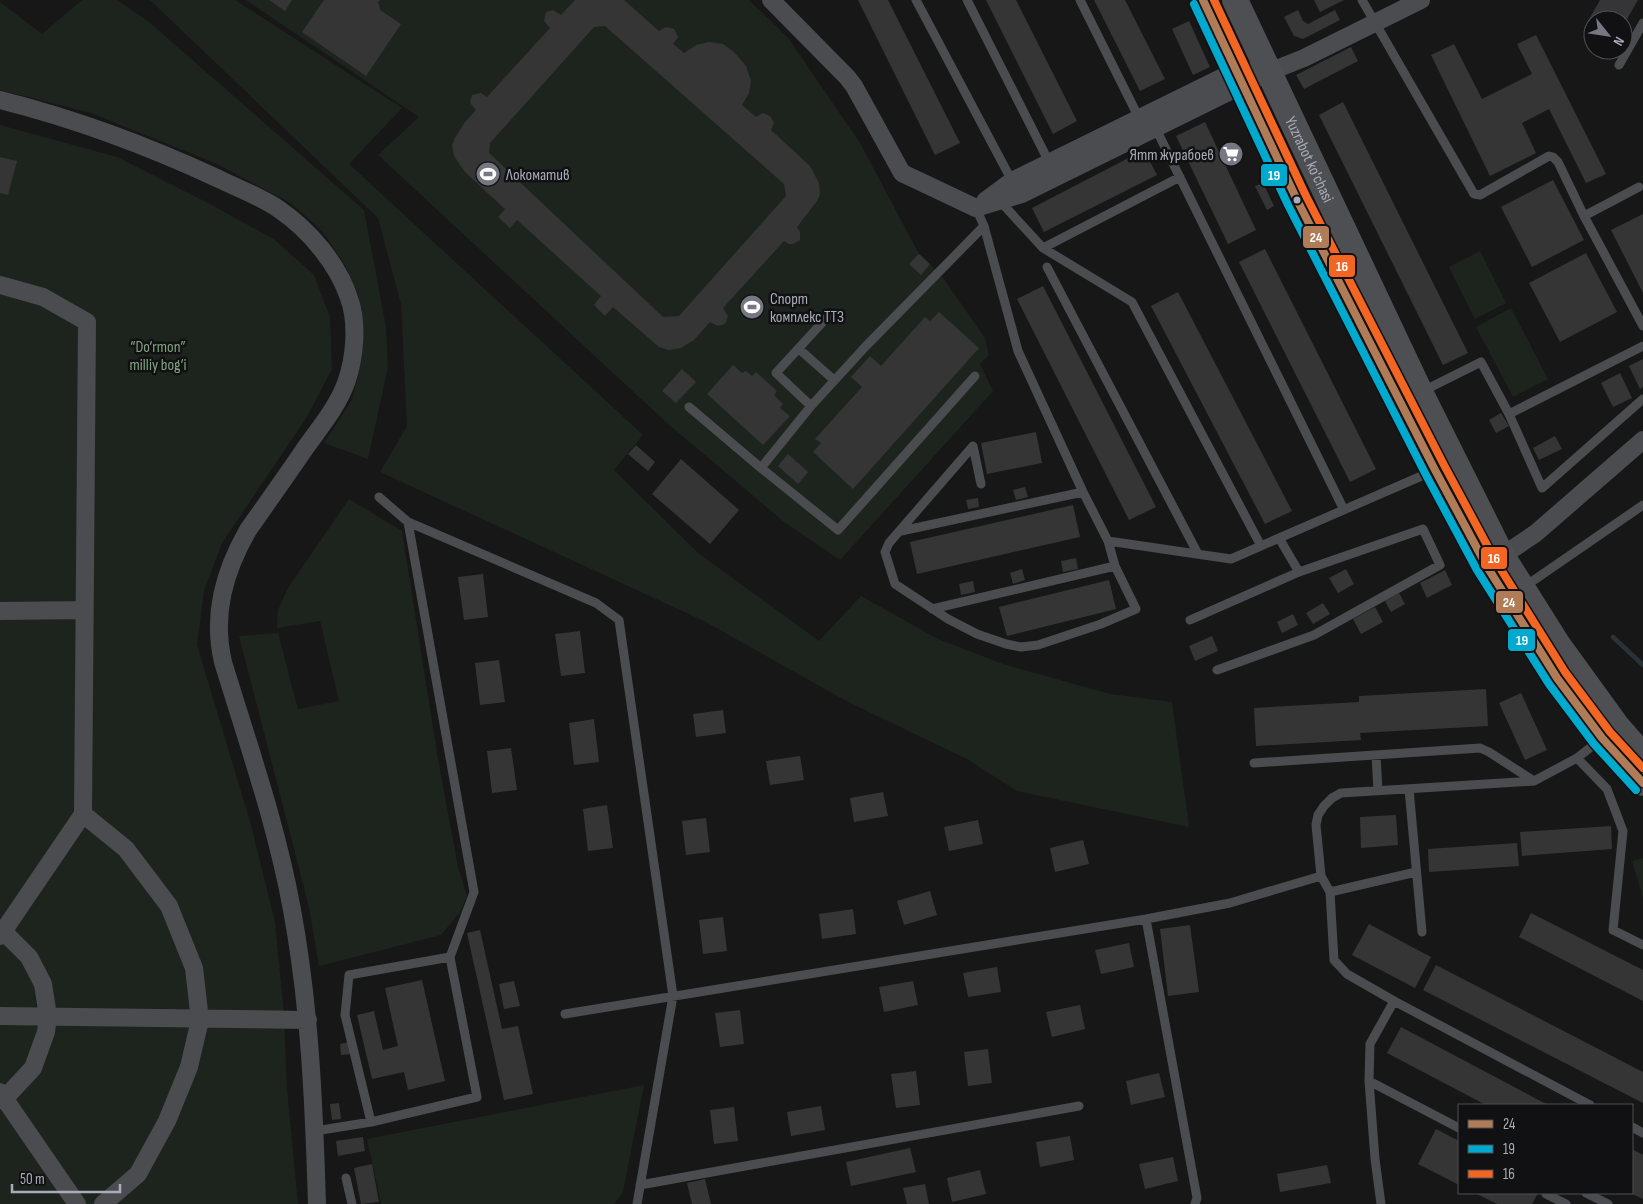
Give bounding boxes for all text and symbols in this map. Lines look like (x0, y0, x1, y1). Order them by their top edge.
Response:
north arrow (1583, 10, 1633, 60)
text: N (1610, 34, 1628, 49)
street label: Yuzrabot ko'chasi (1280, 114, 1337, 206)
supermarket icon: Ятт журабоев (1218, 141, 1244, 167)
place label: Ятт журабоев (1130, 146, 1214, 165)
sports icon: Локоматив (475, 161, 501, 187)
line badge: 19 (1260, 163, 1288, 187)
place label: Локоматив (505, 166, 570, 185)
text: 19 (1268, 167, 1280, 184)
unlabelled marker (1292, 195, 1302, 205)
line badge: 24 (1302, 225, 1330, 249)
text: 24 (1310, 229, 1323, 246)
line badge: 16 (1328, 254, 1356, 278)
text: 16 (1336, 258, 1348, 275)
place label: Спорт комплекс ТТЗ (770, 290, 844, 327)
sports icon: Спорт комплекс ТТЗ (739, 294, 765, 320)
park label: “Do‘rmon” milliy bog‘i (130, 338, 186, 375)
line badge: 16 (1480, 546, 1508, 570)
text: 16 (1488, 550, 1500, 567)
line badge: 24 (1495, 590, 1524, 614)
text: 24 (1503, 594, 1516, 611)
line badge: 19 (1507, 628, 1536, 652)
text: 19 (1516, 632, 1528, 649)
legend (1458, 1104, 1633, 1194)
text: 24 (1503, 1115, 1515, 1134)
text: 19 (1503, 1140, 1515, 1159)
scale bar (12, 1162, 120, 1194)
text: 16 (1503, 1165, 1515, 1184)
text: 50 m (20, 1170, 45, 1189)

